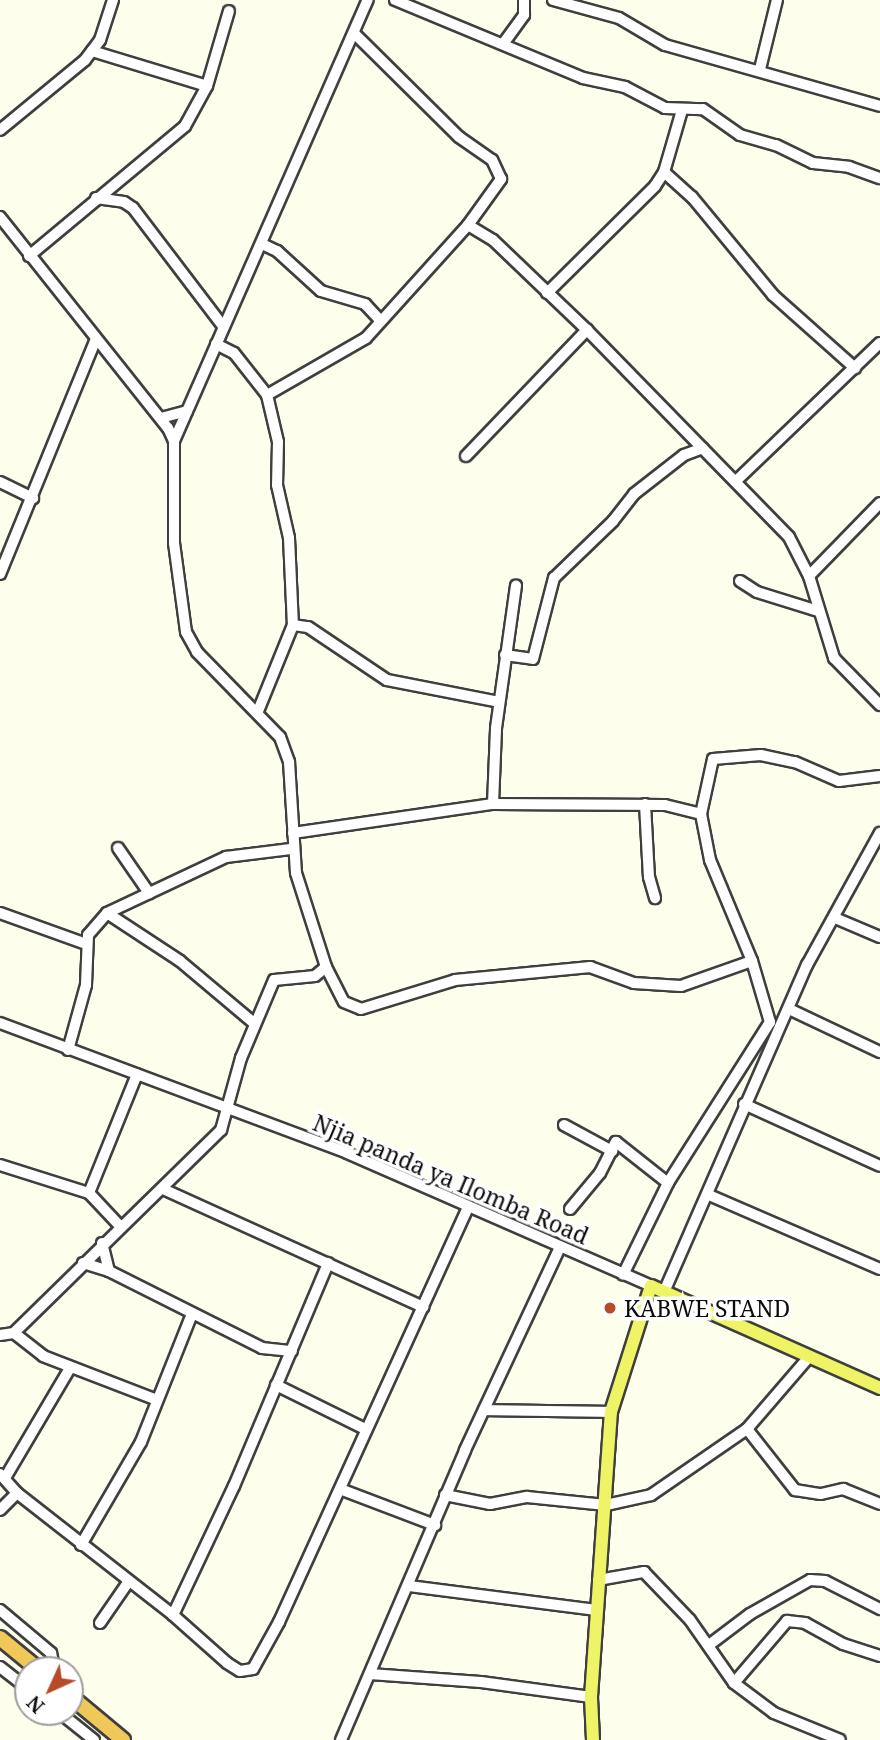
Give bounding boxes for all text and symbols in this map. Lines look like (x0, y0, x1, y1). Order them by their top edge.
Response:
street label: Njia panda ya Ilomba Road (309, 1108, 593, 1250)
place label: KABWE STAND (624, 1294, 790, 1322)
marker: KABWE STAND (602, 1300, 618, 1316)
north arrow (14, 1656, 84, 1726)
text: N (21, 1690, 50, 1719)

